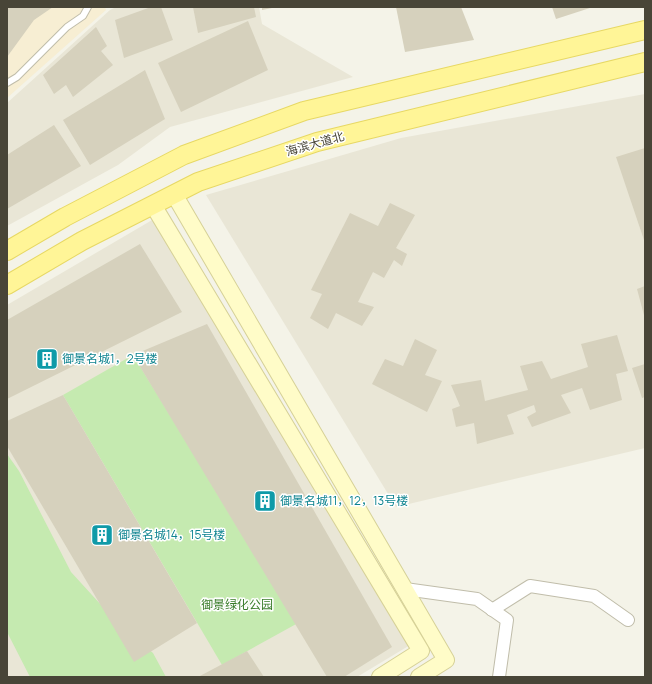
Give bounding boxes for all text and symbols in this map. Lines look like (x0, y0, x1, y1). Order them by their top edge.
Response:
street label: 海滨大道北 (284, 127, 346, 160)
building icon: 御景名城1，2号楼 (34, 346, 60, 372)
place label: 御景名城1，2号楼 (62, 350, 158, 367)
building icon: 御景名城11，12，13号楼 (252, 488, 278, 514)
place label: 御景名城11，12，13号楼 (280, 492, 408, 509)
building icon: 御景名城14，15号楼 (89, 522, 115, 548)
place label: 御景名城14，15号楼 (118, 526, 225, 543)
park label: 御景绿化公园 (201, 596, 273, 613)

